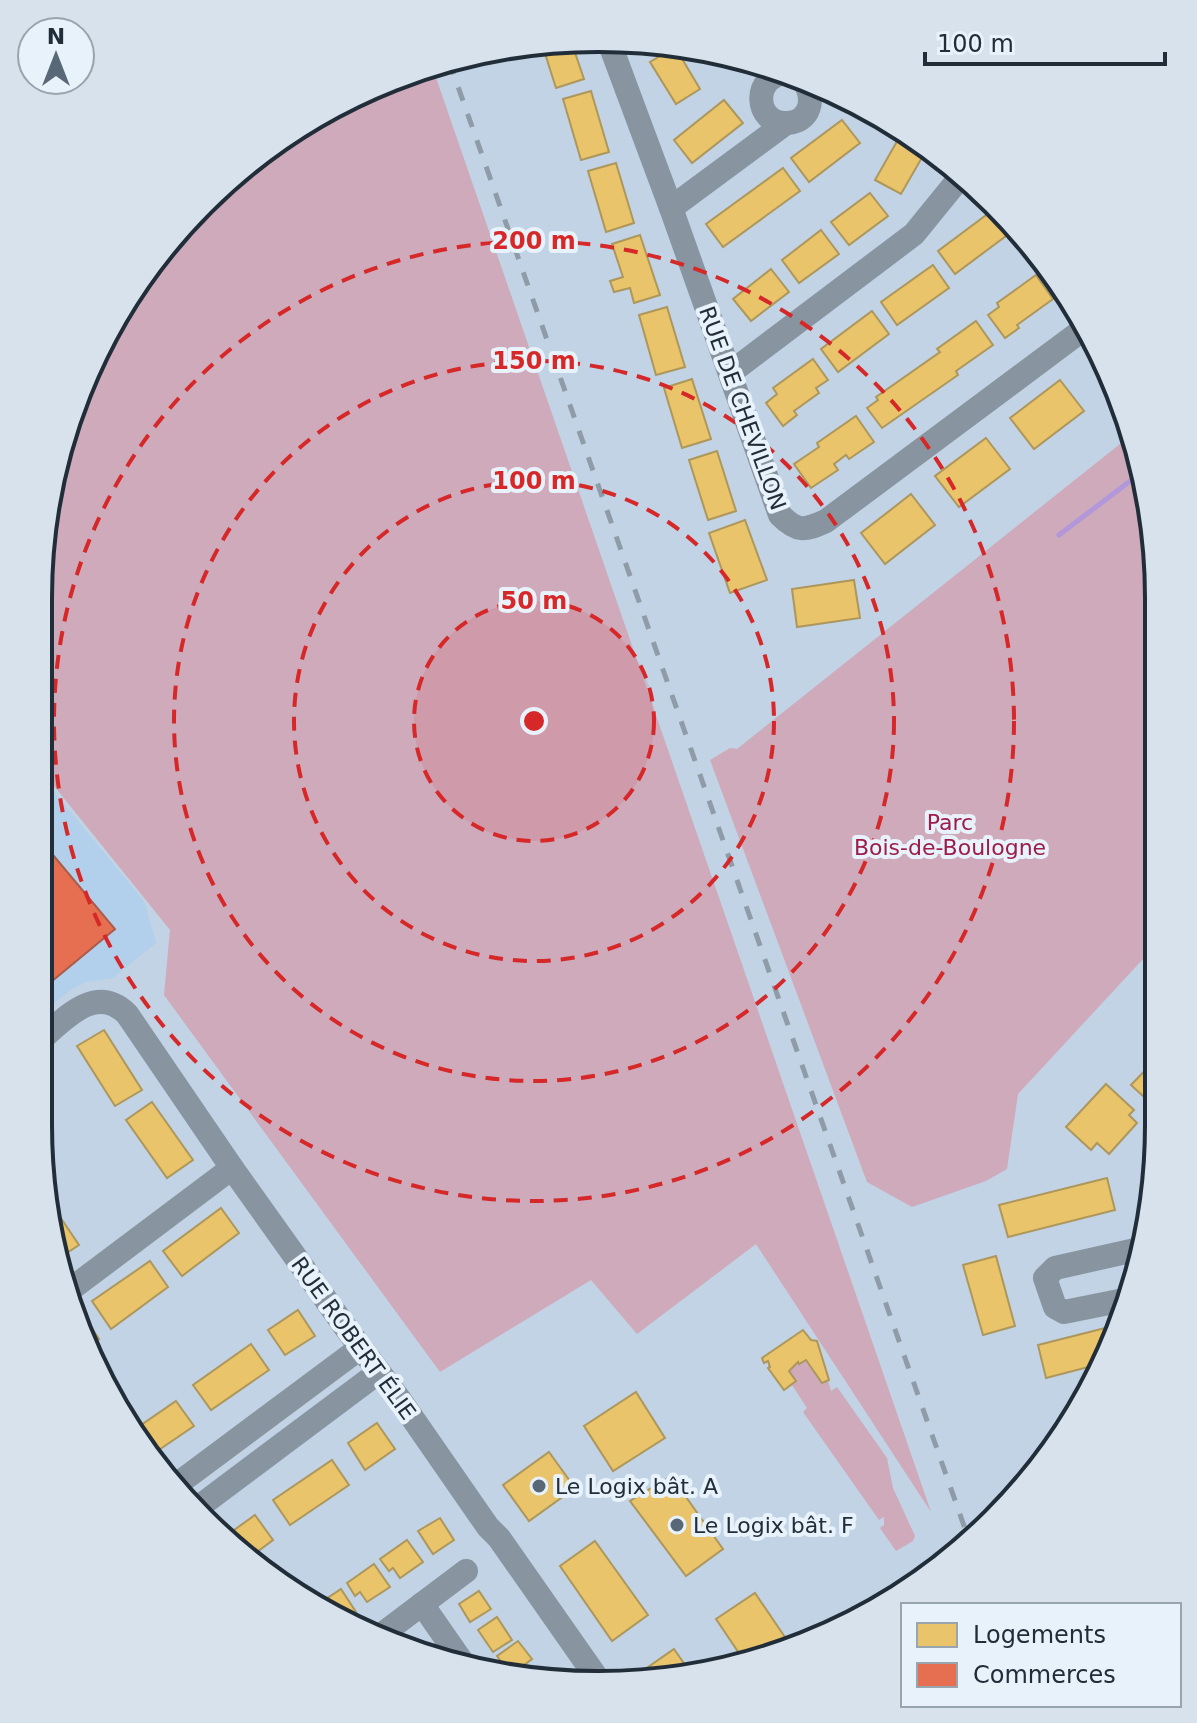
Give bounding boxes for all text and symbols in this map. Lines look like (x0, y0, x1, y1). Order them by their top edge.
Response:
north arrow (16, 16, 96, 96)
scale bar (925, 16, 1165, 66)
text: N (47, 24, 65, 49)
text: 100 m (937, 30, 1014, 58)
text: 200 m (492, 227, 576, 255)
street label: RUE DE CHEVILLON (694, 303, 791, 513)
text: 150 m (492, 347, 576, 375)
text: 100 m (492, 467, 576, 495)
text: 50 m (501, 587, 567, 615)
centre of rings (520, 707, 548, 735)
park label: Parc Bois-de-Boulogne (854, 810, 1046, 860)
street label: RUE ROBERT ÉLIE (286, 1252, 421, 1424)
place label: Le Logix bât. A (555, 1474, 718, 1499)
marker: Le Logix bât. A (530, 1477, 548, 1495)
place label: Le Logix bât. F (693, 1513, 854, 1538)
marker: Le Logix bât. F (668, 1516, 686, 1534)
legend (901, 1603, 1181, 1707)
text: Logements (973, 1621, 1106, 1649)
text: Commerces (973, 1661, 1116, 1689)

